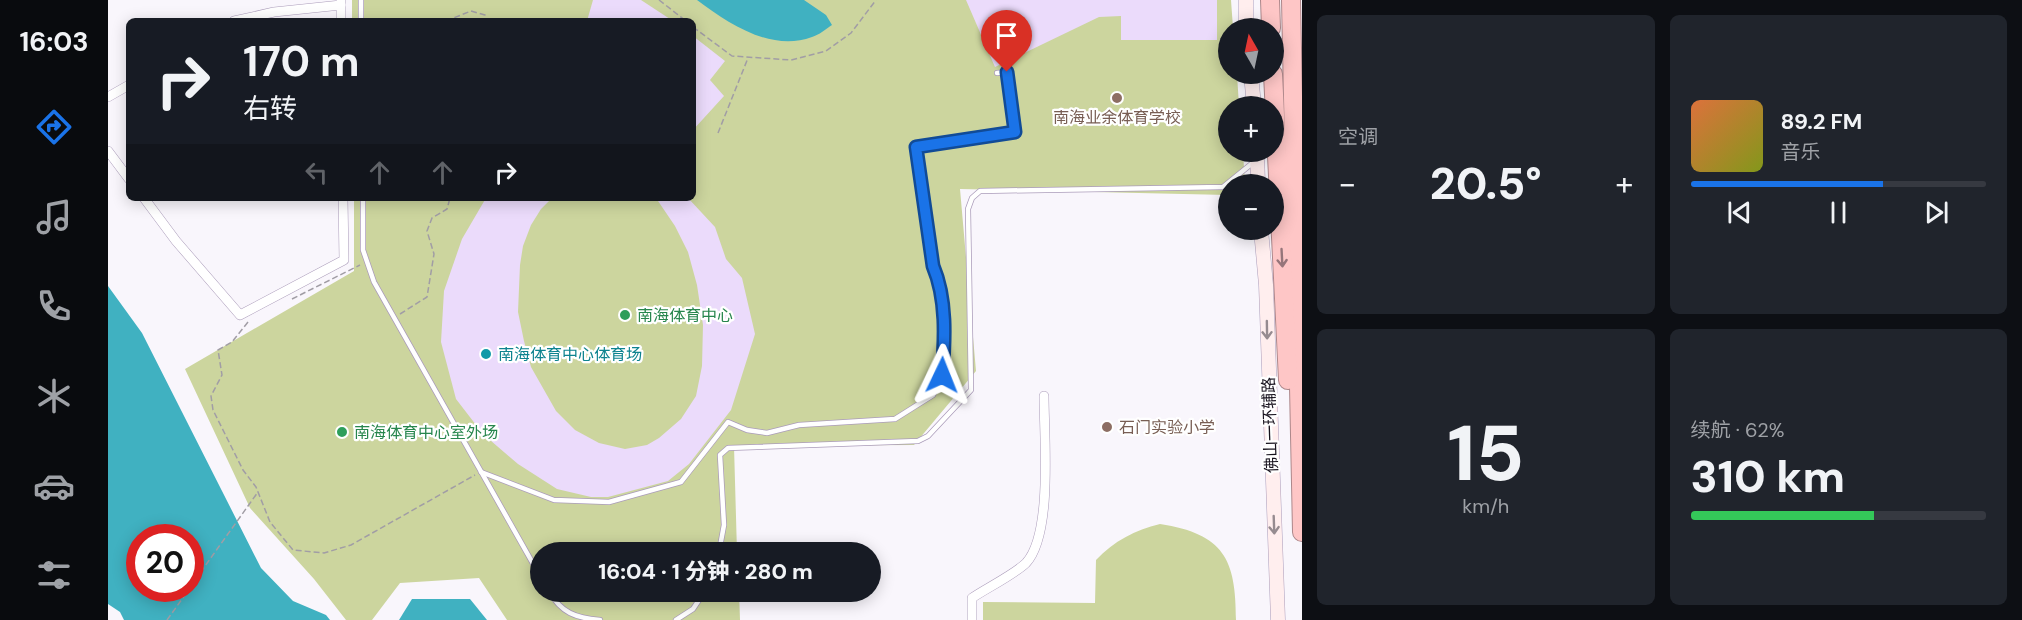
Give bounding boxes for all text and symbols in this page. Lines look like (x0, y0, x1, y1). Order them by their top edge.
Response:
pin (981, 10, 1032, 72)
north arrow (1218, 18, 1284, 84)
map controls (1218, 18, 1284, 240)
icon: arrive (990, 19, 1023, 52)
text: 16:03 (19, 24, 89, 59)
text: 170 m (243, 34, 360, 89)
icon: right (144, 42, 222, 120)
text: 右转 (243, 91, 297, 126)
marker: 南海业余体育学校 (1110, 91, 1124, 105)
button: + (1218, 96, 1284, 162)
icon: directions (33, 106, 75, 148)
place label: 南海业余体育学校 (1053, 107, 1181, 128)
text: 89.2 FM (1781, 107, 1862, 136)
text: 空调 (1338, 124, 1378, 150)
text: 音乐 (1781, 139, 1821, 165)
text: 20.5° (1430, 154, 1542, 213)
icon: left (300, 156, 333, 189)
icon: ahead (363, 156, 396, 189)
icon: ahead (426, 156, 459, 189)
icon: right (489, 156, 522, 189)
text: − (1338, 162, 1356, 205)
text: + (1615, 162, 1633, 205)
button: − (1218, 174, 1284, 240)
icon: music (33, 196, 75, 238)
icon: previous (1723, 196, 1756, 229)
icon: pause (1822, 196, 1855, 229)
icon: next (1920, 196, 1953, 229)
one-way arrow (1276, 247, 1287, 267)
icon: phone (33, 285, 75, 327)
place label: 南海体育中心 (637, 305, 733, 326)
marker: 南海体育中心 (618, 308, 632, 322)
one-way arrow (1261, 319, 1273, 339)
position arrow (910, 343, 974, 407)
place label: 南海体育中心体育场 (498, 344, 642, 365)
marker: 南海体育中心体育场 (479, 347, 493, 361)
icon: climate (33, 375, 75, 417)
street label: 佛山一环辅路 (1258, 377, 1282, 473)
text: 15 (1447, 403, 1524, 504)
place label: 石门实验小学 (1119, 417, 1215, 438)
text: 续航 · 62% (1691, 417, 1784, 443)
marker: 石门实验小学 (1100, 420, 1114, 434)
place label: 南海体育中心室外场 (354, 422, 498, 443)
marker: 南海体育中心室外场 (335, 425, 349, 439)
text: 310 km (1691, 447, 1845, 506)
icon: car (33, 465, 75, 507)
text: km/h (1462, 493, 1509, 519)
one-way arrow (1268, 514, 1279, 534)
speed limit sign: 20 (126, 524, 204, 602)
icon: filters (33, 554, 75, 596)
text: 16:04 · 1 分钟 · 280 m (598, 557, 813, 586)

